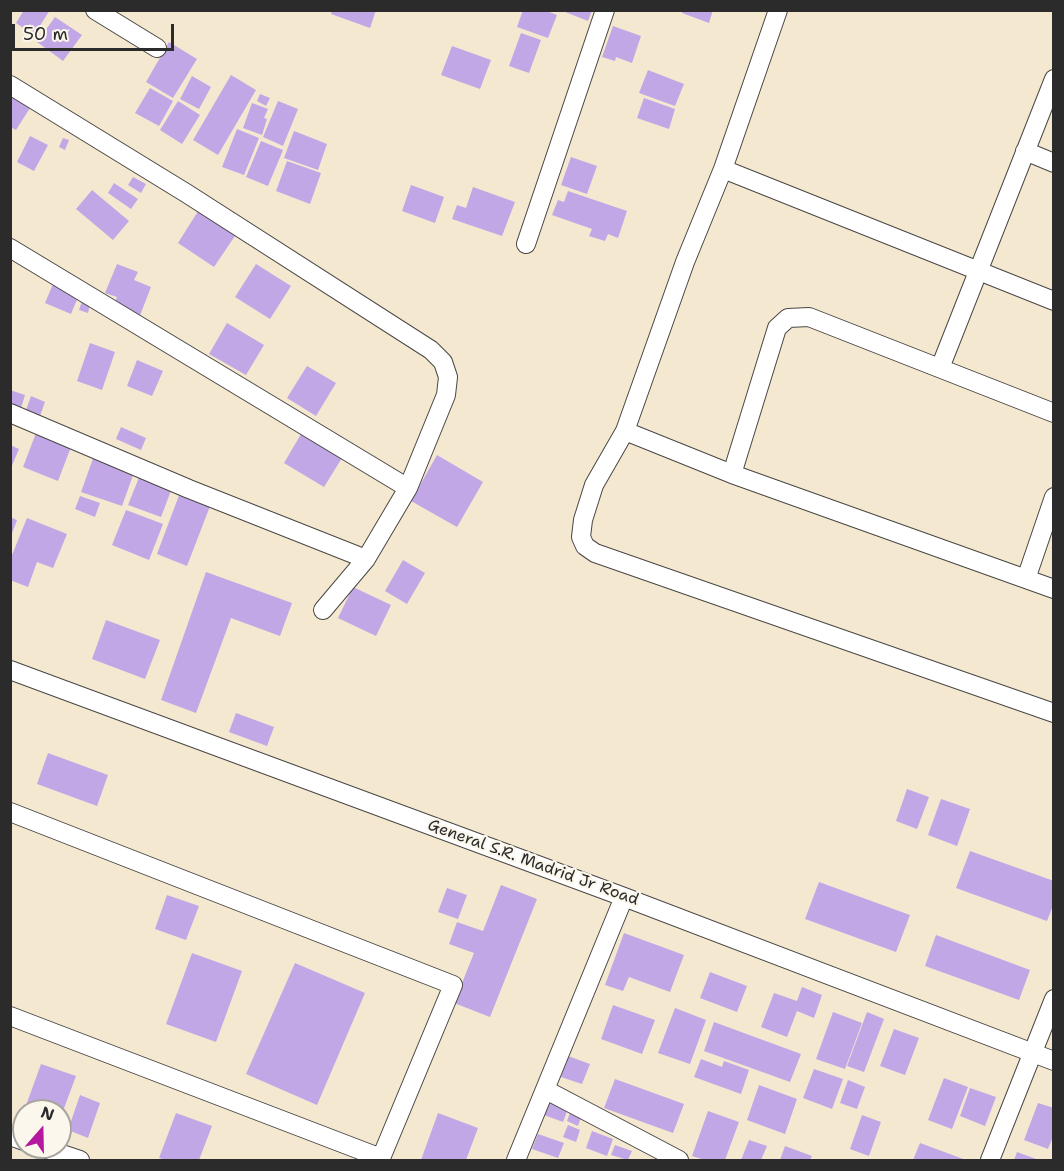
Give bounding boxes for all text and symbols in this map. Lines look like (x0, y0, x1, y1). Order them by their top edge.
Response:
scale bar (15, 12, 177, 50)
text: 50 m (23, 22, 68, 46)
street label: General S.R. Madrid Jr Road (425, 816, 641, 910)
north arrow (12, 1099, 72, 1159)
text: N (38, 1101, 57, 1126)

